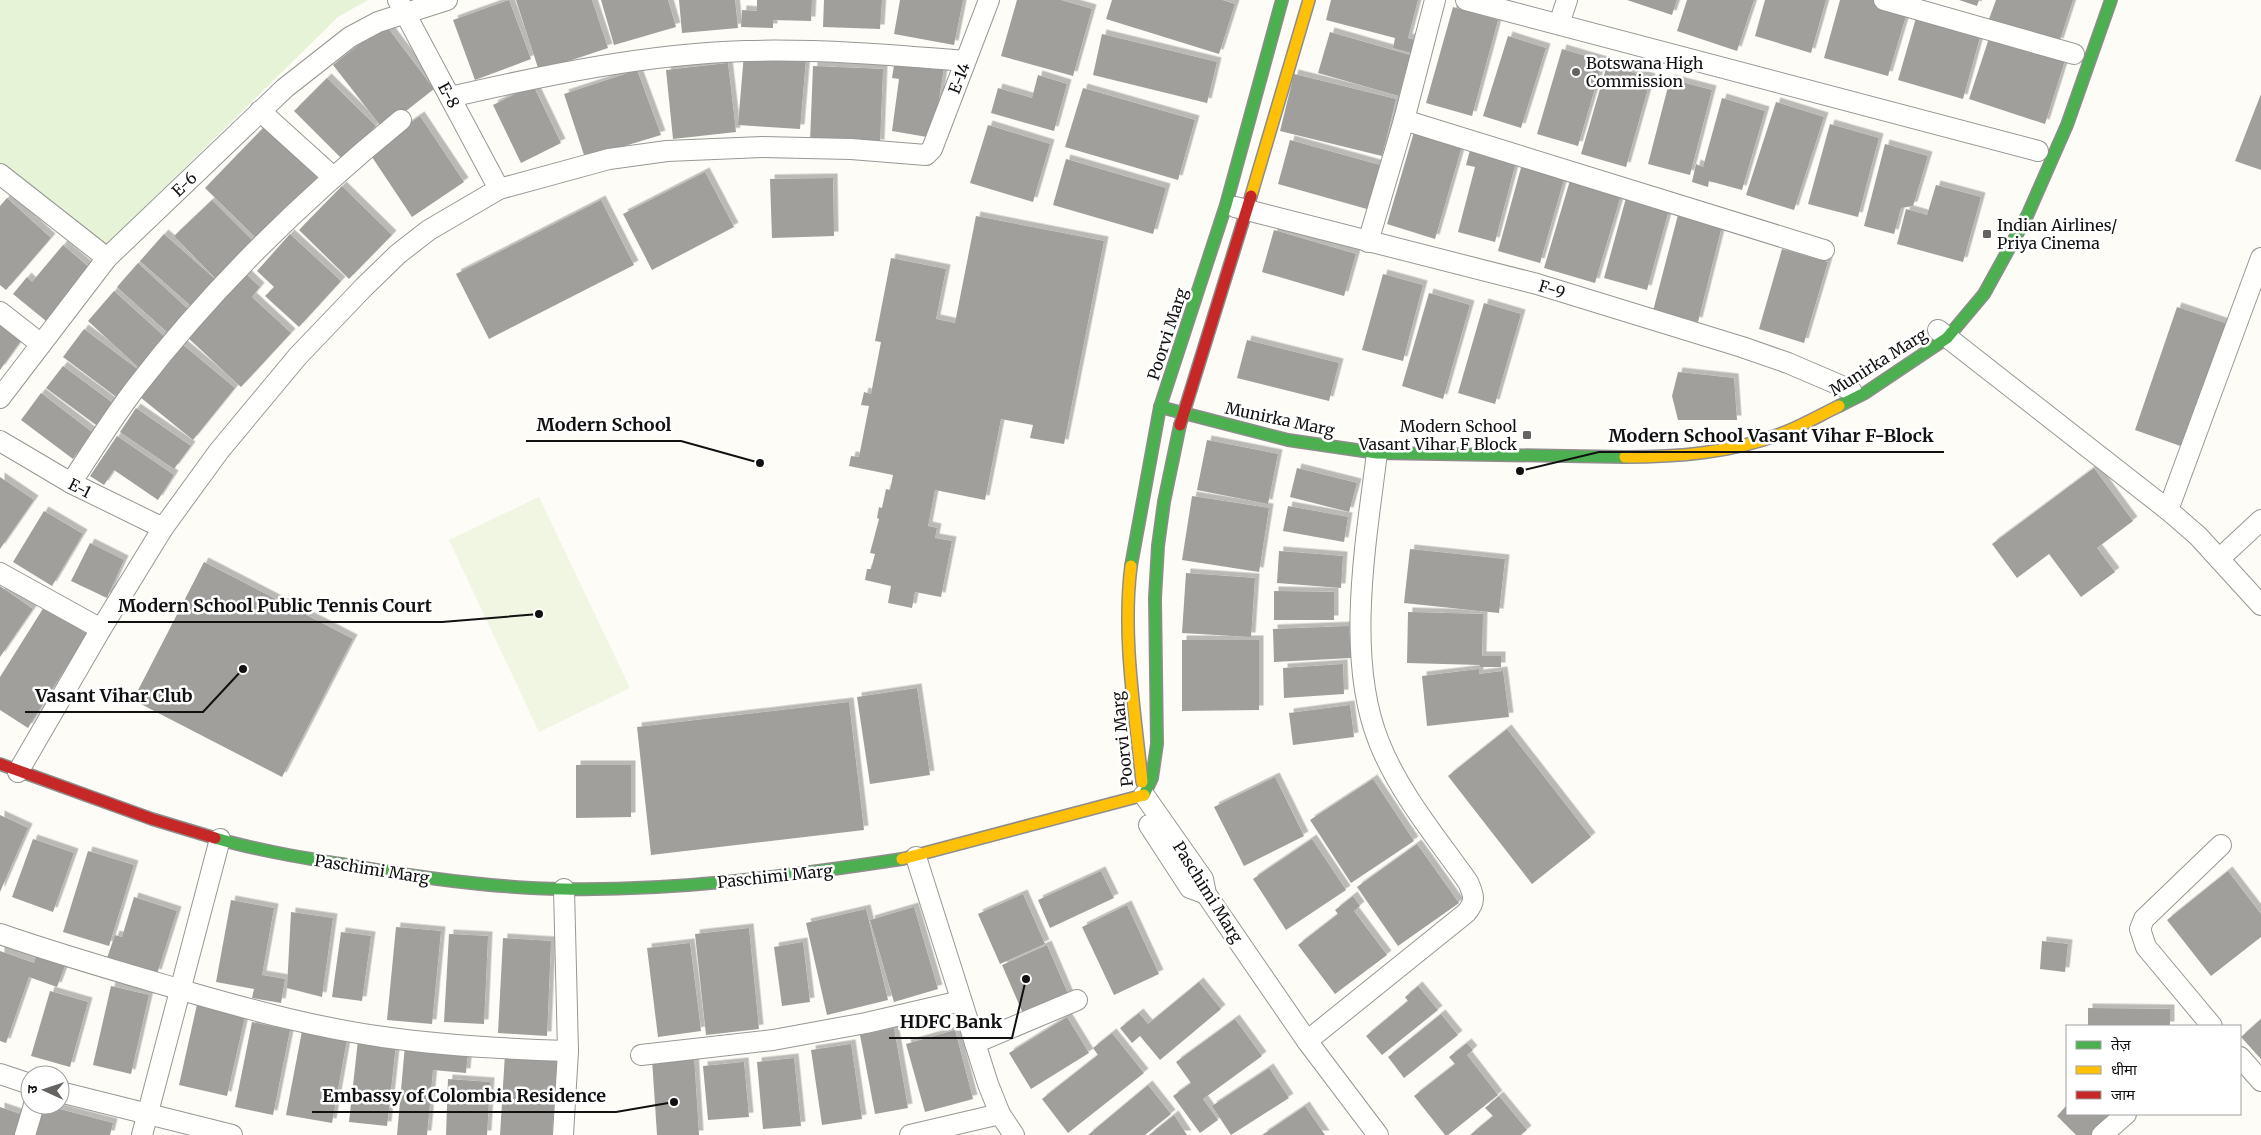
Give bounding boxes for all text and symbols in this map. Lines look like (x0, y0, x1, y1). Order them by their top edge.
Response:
place label: Botswana High Commission (1586, 53, 1704, 91)
street label: E-14 (944, 59, 974, 97)
marker: Botswana High Commission (1570, 66, 1582, 78)
street label: E-8 (434, 79, 464, 111)
street label: E-6 (167, 167, 201, 201)
place label: Indian Airlines/ Priya Cinema (1997, 215, 2117, 253)
marker: Indian Airlines/ Priya Cinema (1981, 228, 1993, 240)
street label: F-9 (1536, 276, 1568, 302)
street label: Poorvi Marg (1143, 285, 1191, 383)
street label: Munirka Marg (1825, 324, 1931, 400)
street label: Munirka Marg (1223, 398, 1337, 440)
callout: Modern School (526, 408, 681, 441)
text: Modern School (537, 413, 672, 436)
place label: Modern School Vasant Vihar F Block (1358, 416, 1518, 454)
callout: Modern School Vasant Vihar F-Block (1599, 419, 1944, 452)
text: Modern School Vasant Vihar F-Block (1608, 424, 1934, 447)
marker: Modern School Vasant Vihar F Block (1521, 429, 1533, 441)
street label: E-1 (65, 474, 95, 502)
callout: Modern School Public Tennis Court (108, 589, 442, 622)
text: Modern School Public Tennis Court (118, 594, 433, 617)
callout: Vasant Vihar Club (25, 679, 203, 712)
text: Vasant Vihar Club (34, 684, 193, 707)
street label: Poorvi Marg (1107, 690, 1137, 788)
street label: Paschimi Marg (1169, 838, 1247, 947)
street label: Paschimi Marg (313, 850, 431, 888)
street label: Paschimi Marg (716, 860, 834, 892)
callout: HDFC Bank (889, 1005, 1012, 1038)
text: HDFC Bank (900, 1010, 1003, 1033)
legend (2066, 1025, 2241, 1115)
text: तेज़ (2111, 1035, 2132, 1054)
text: धीमा (2111, 1060, 2138, 1079)
north arrow (20, 1065, 70, 1115)
callout: Embassy of Colombia Residence (312, 1079, 616, 1112)
text: उ (23, 1084, 41, 1094)
text: Embassy of Colombia Residence (322, 1084, 606, 1107)
text: जाम (2111, 1085, 2136, 1104)

